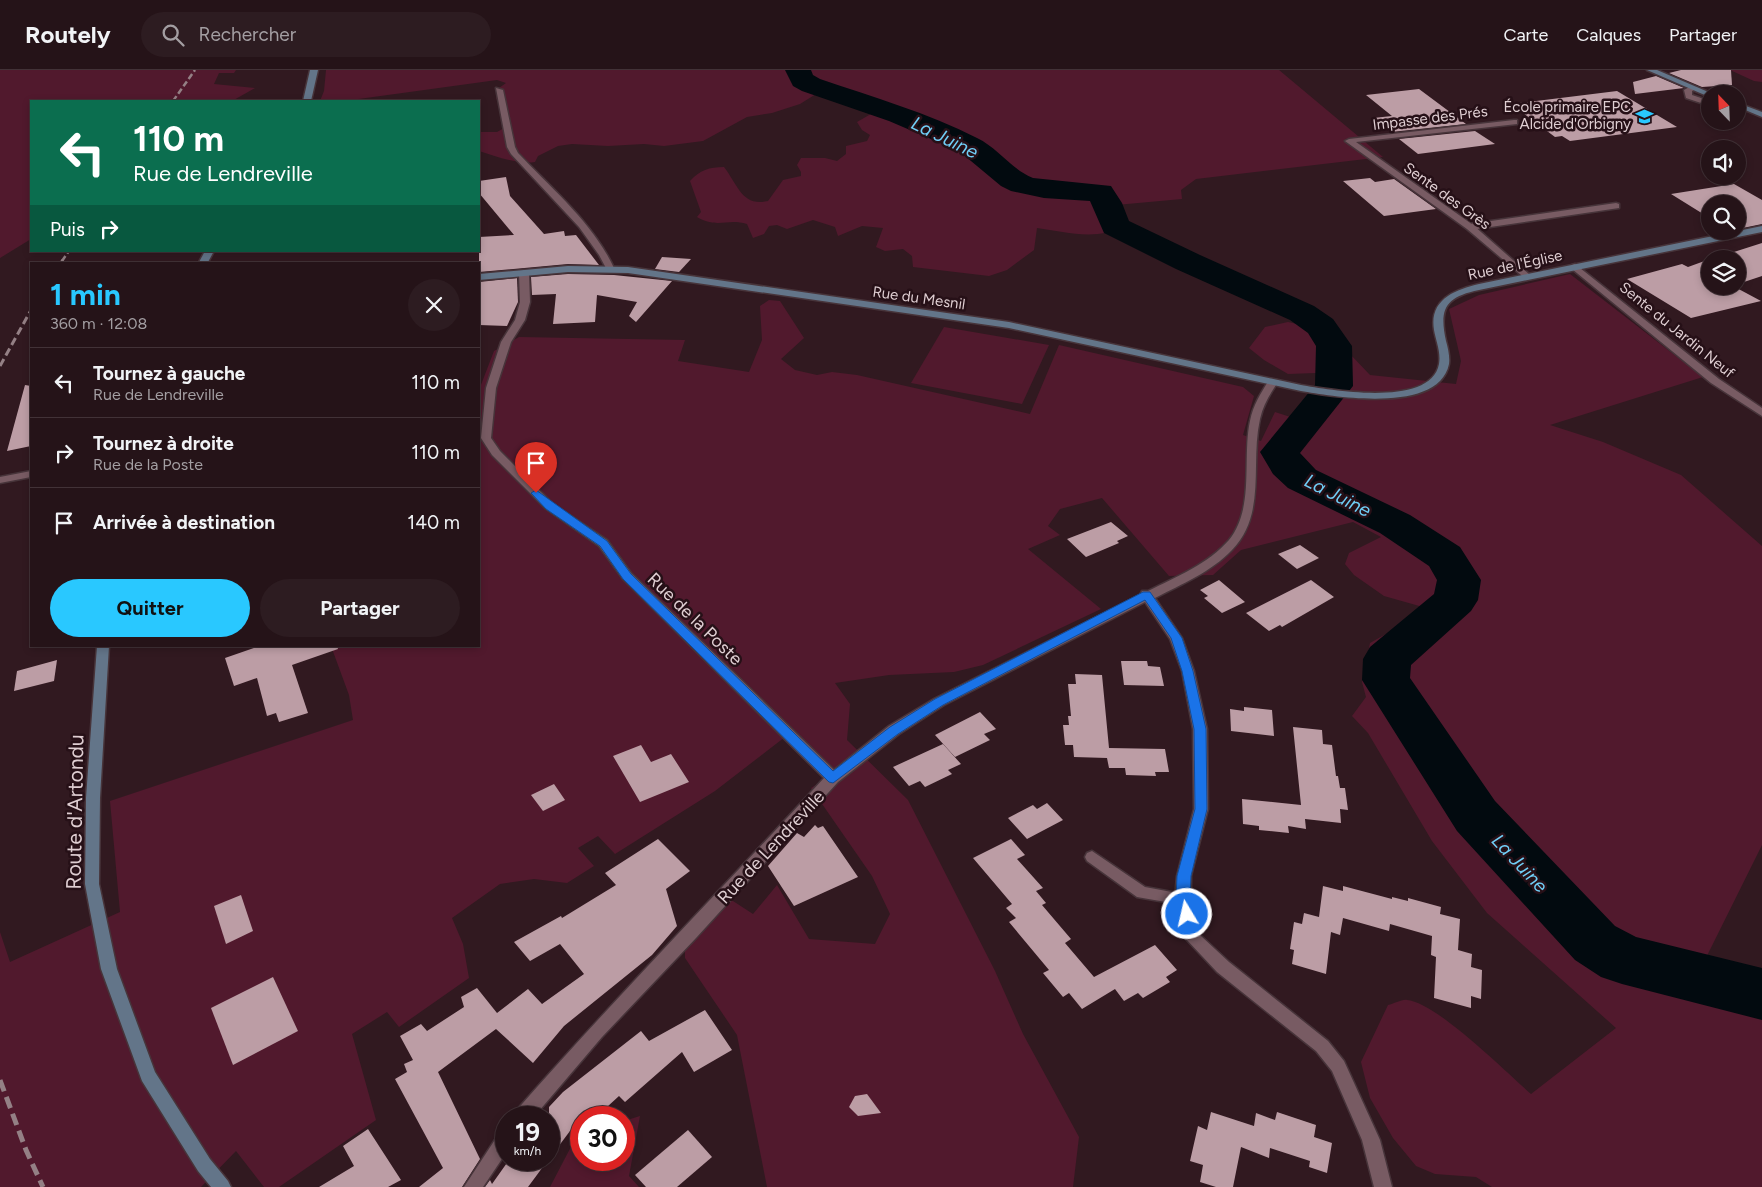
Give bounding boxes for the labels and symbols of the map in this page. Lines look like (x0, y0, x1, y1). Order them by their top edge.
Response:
north arrow (1701, 85, 1746, 130)
place label: École primaire EPC Alcide d'Orbigny (1503, 98, 1631, 133)
street label: Impasse des Prés (1371, 102, 1489, 134)
school or university icon: École primaire EPC Alcide d'Orbigny (1635, 106, 1655, 126)
water label: La Juine (908, 111, 983, 164)
street label: Sente des Grès (1400, 159, 1494, 233)
street label: Rue de l'Église (1466, 246, 1564, 284)
street label: Sente du Jardin Neuf (1616, 278, 1738, 382)
street label: Rue du Mesnil (871, 283, 967, 313)
pin (515, 442, 557, 493)
water label: La Juine (1301, 469, 1375, 522)
street label: Rue de la Poste (643, 568, 747, 670)
street label: Route d'Artondu (61, 734, 88, 890)
street label: Rue de Lendreville (713, 786, 829, 908)
water label: La Juine (1487, 829, 1553, 898)
position arrow (1160, 887, 1212, 939)
speed limit sign: 30 (570, 1106, 635, 1171)

